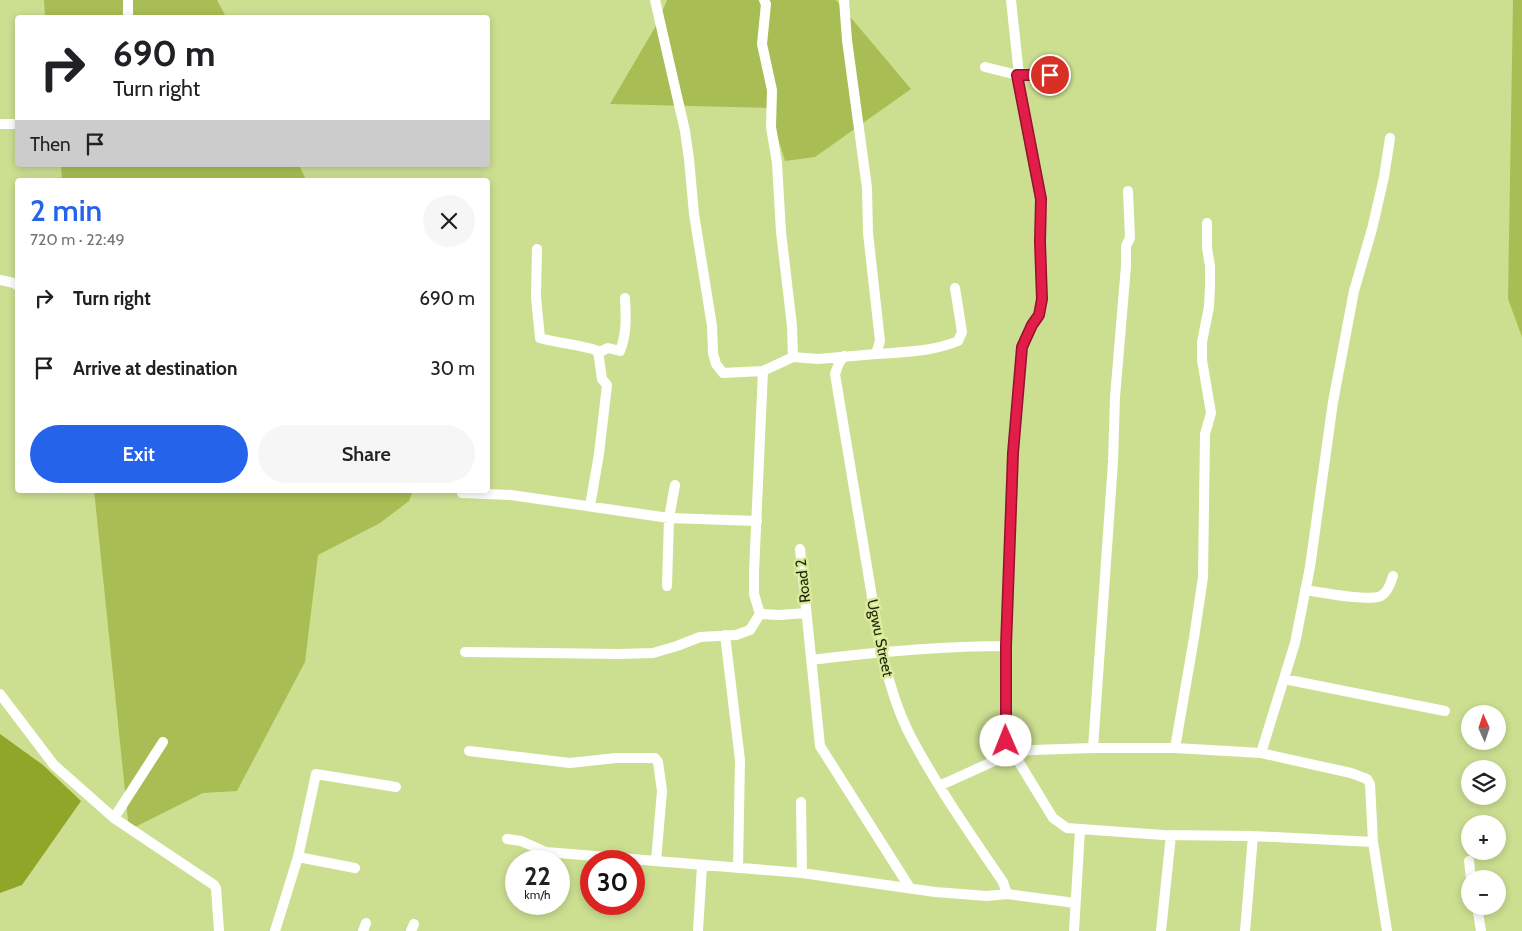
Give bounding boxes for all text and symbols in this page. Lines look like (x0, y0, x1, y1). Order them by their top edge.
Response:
text: 690 m (113, 32, 215, 75)
icon: right (30, 35, 95, 100)
pin (1029, 54, 1071, 96)
icon: arrive (1036, 61, 1064, 89)
text: Turn right (113, 75, 200, 102)
icon: arrive (81, 130, 109, 158)
text: Then (30, 133, 71, 156)
text: 2 min (30, 192, 102, 229)
button: close (423, 195, 475, 247)
text: 720 m · 22:49 (30, 230, 125, 249)
icon: right (30, 284, 58, 312)
text: Turn right (73, 287, 151, 310)
text: 690 m (419, 287, 475, 310)
icon: arrive (30, 354, 58, 382)
text: Arrive at destination (73, 357, 237, 380)
text: 30 m (431, 357, 475, 380)
button: Exit (30, 425, 248, 483)
button: Share (258, 425, 475, 483)
street label: Road 2 (792, 558, 814, 604)
street label: Ugwu Street (863, 598, 897, 678)
north arrow (1461, 705, 1506, 750)
map controls (1461, 705, 1506, 915)
position arrow (979, 714, 1031, 766)
button: layers (1461, 760, 1506, 805)
button: + (1461, 815, 1506, 860)
speed limit sign: 30 (580, 850, 645, 915)
text: 22 (524, 861, 551, 891)
button: − (1461, 870, 1506, 915)
text: km/h (524, 887, 551, 902)

